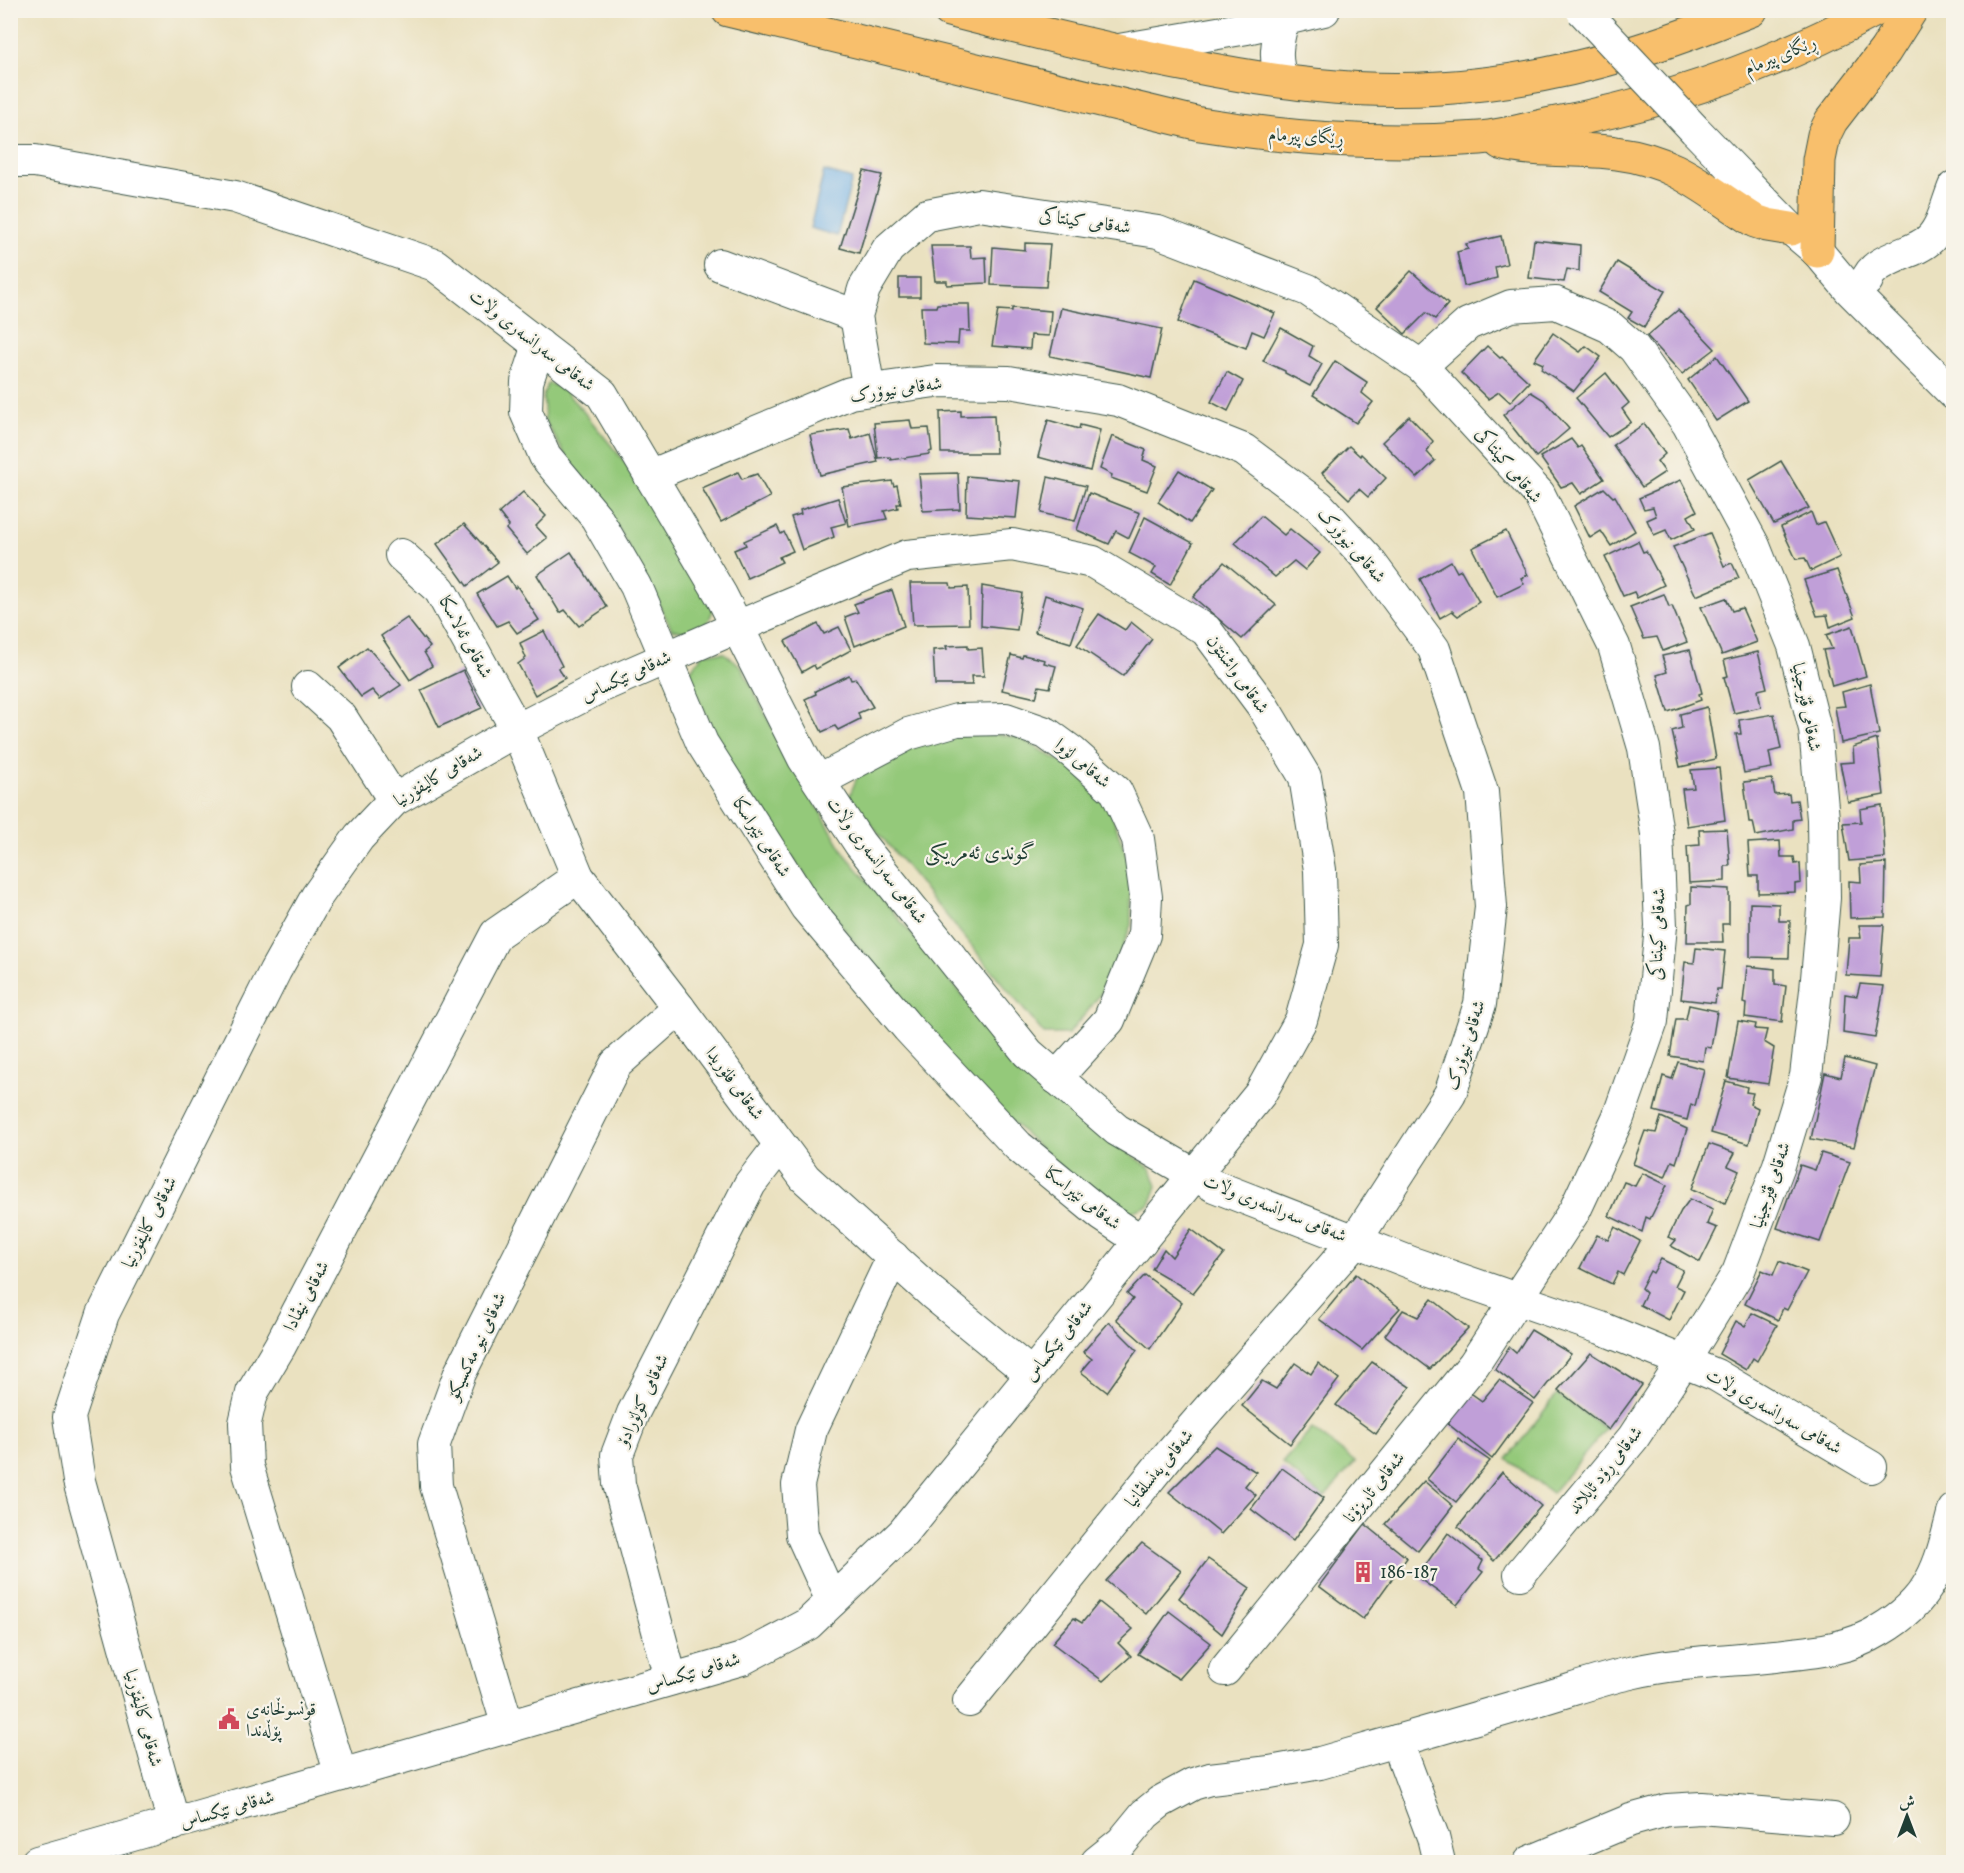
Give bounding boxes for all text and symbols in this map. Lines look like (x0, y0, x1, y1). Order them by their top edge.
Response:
street label: ڕێگای پیرمام (1740, 30, 1821, 84)
street label: ڕێگای پیرمام (1267, 122, 1344, 154)
street label: شەقامی کینتاکی (1037, 203, 1132, 241)
street label: شەقامی سەرانسەری وڵات (463, 284, 599, 398)
street label: شەقامی نیوۆرک (848, 372, 944, 409)
street label: شەقامی کینتاکی (1469, 422, 1548, 509)
street label: شەقامی نیوۆرک (1311, 503, 1391, 589)
street label: شەقامی ئەلاسکا (432, 592, 498, 683)
street label: شەقامی واشنتۆن (1200, 630, 1274, 720)
street label: شەقامی تێکساس (577, 646, 676, 709)
street label: شەقامی ڤێرجینیا (1785, 661, 1826, 754)
street label: شەقامی لۆوا (1049, 733, 1115, 795)
street label: شەقامی کالیفۆرنیا (390, 741, 488, 814)
street label: شەقامی سەرانسەری وڵات (820, 792, 932, 930)
street label: شەقامی نێبراسکا (726, 793, 796, 883)
district label: گوندی ئەمریکی (925, 839, 1035, 868)
street label: شەقامی کینتاکی (1643, 887, 1673, 981)
street label: شەقامی نیوۆرک (1440, 997, 1493, 1094)
street label: شەقامی فلۆریدا (699, 1042, 769, 1126)
street label: شەقامی ڤێرجینیا (1745, 1139, 1798, 1232)
street label: شەقامی نێبراسکا (1039, 1161, 1125, 1237)
street label: شەقامی سەرانسەری وڵات (1199, 1169, 1350, 1250)
street label: شەقامی کالیفۆرنیا (117, 1173, 184, 1273)
street label: شەقامی نیڤادا (278, 1257, 336, 1336)
street label: شەقامی نیو مەکسیکۆ (441, 1289, 513, 1406)
street label: شەقامی تێکساس (1019, 1296, 1099, 1388)
street label: شەقامی کۆلۆرادۆ (610, 1350, 676, 1453)
street label: شەقامی سەرانسەری وڵات (1701, 1363, 1846, 1461)
street label: شەقامی ڕۆد ئایلاند (1563, 1422, 1650, 1521)
street label: شەقامی پەنسلڤانیا (1120, 1424, 1200, 1513)
street label: شەقامی ئاریزۆنا (1339, 1447, 1412, 1529)
building icon: 186-187 (1351, 1560, 1375, 1584)
place label: 186-187 (1380, 1561, 1438, 1586)
street label: شەقامی تێکساس (643, 1647, 744, 1700)
street label: شەقامی کالیفۆرنیا (118, 1667, 167, 1770)
place label: قونسوڵخانەی پۆڵەندا (246, 1697, 316, 1744)
public building icon: قونسوڵخانەی پۆڵەندا (217, 1707, 241, 1731)
street label: شەقامی تێکساس (177, 1785, 278, 1836)
north arrow (1877, 1786, 1937, 1846)
text: ش (1899, 1792, 1915, 1814)

